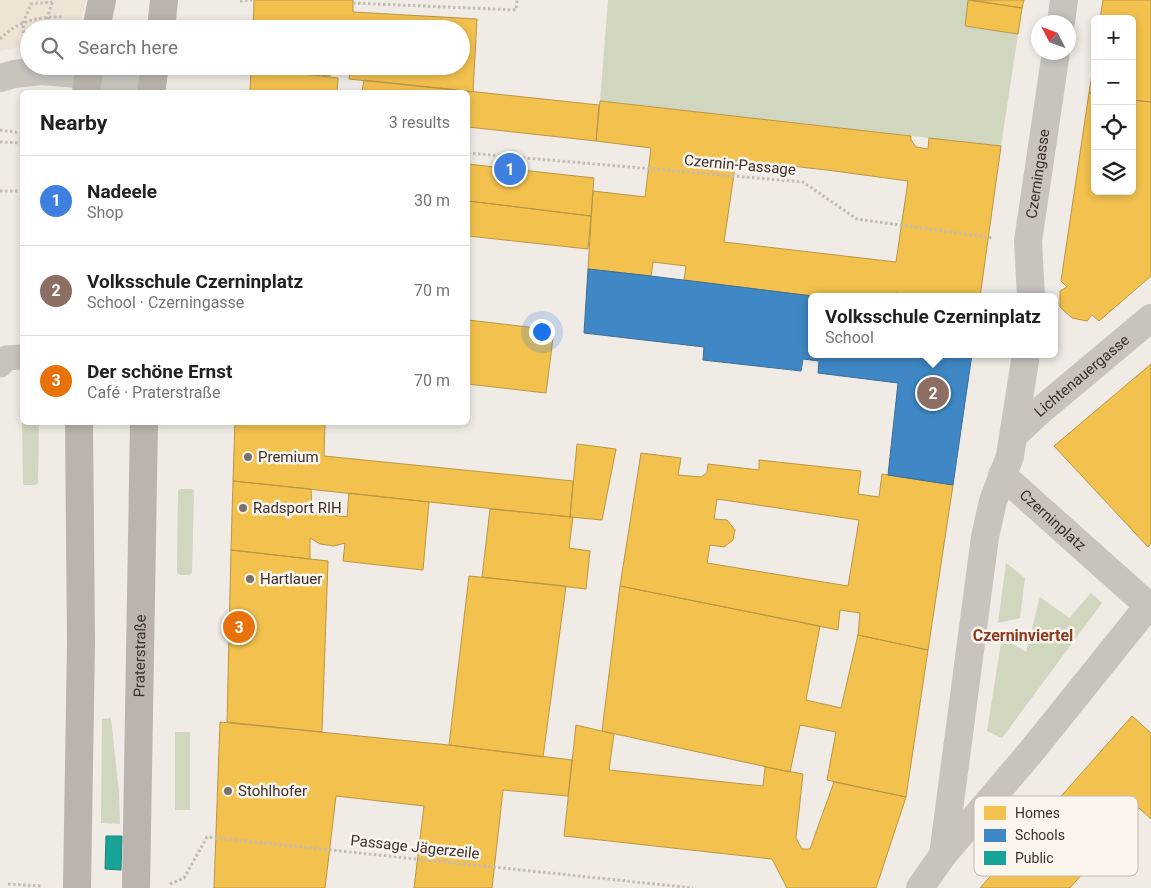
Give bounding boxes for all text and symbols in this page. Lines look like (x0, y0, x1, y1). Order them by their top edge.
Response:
north arrow (1031, 15, 1076, 60)
map controls (1091, 15, 1136, 195)
button: + (1091, 15, 1136, 60)
search box (20, 20, 470, 75)
icon: search (38, 34, 66, 62)
text: Search here (78, 36, 178, 59)
button: − (1091, 60, 1136, 105)
button: locate (1091, 105, 1136, 150)
text: Nearby (40, 111, 107, 135)
text: 3 results (389, 113, 450, 132)
street label: Czerningasse (1022, 128, 1053, 220)
pin: 1 (494, 150, 526, 188)
button: layers (1091, 150, 1136, 195)
street label: Czernin-Passage (683, 151, 797, 179)
text: Nadeele (87, 180, 157, 203)
text: 1 (51, 191, 61, 210)
text: 30 m (414, 191, 450, 210)
text: Shop (87, 203, 123, 222)
text: Volksschule Czerninplatz (87, 270, 303, 293)
text: 2 (51, 281, 61, 300)
text: 70 m (414, 281, 450, 300)
text: School · Czerningasse (87, 293, 244, 312)
popup (808, 293, 1058, 358)
text: Volksschule Czerninplatz (825, 305, 1041, 328)
your location (529, 319, 555, 345)
text: School (825, 328, 874, 347)
street label: Lichtenauergasse (1030, 331, 1133, 421)
text: Der schöne Ernst (87, 360, 232, 383)
text: 3 (51, 371, 61, 390)
text: 70 m (414, 371, 450, 390)
pin: 2 (917, 374, 949, 412)
text: Café · Praterstraße (87, 383, 220, 402)
place label: Premium (258, 448, 319, 466)
marker: Premium (242, 451, 254, 463)
street label: Czerninplatz (1016, 486, 1090, 555)
place label: Radsport RIH (253, 499, 342, 517)
marker: Radsport RIH (237, 502, 249, 514)
place label: Hartlauer (260, 570, 322, 588)
marker: Hartlauer (244, 573, 256, 585)
pin: 3 (223, 608, 255, 646)
street label: Praterstraße (130, 614, 150, 698)
district label: Czerninviertel (973, 626, 1073, 645)
place label: Stohlhofer (238, 782, 307, 800)
marker: Stohlhofer (222, 785, 234, 797)
legend (974, 796, 1138, 876)
text: Homes (1015, 805, 1060, 821)
text: Schools (1015, 827, 1065, 843)
street label: Passage Jägerzeile (350, 831, 480, 863)
text: Public (1015, 850, 1054, 866)

